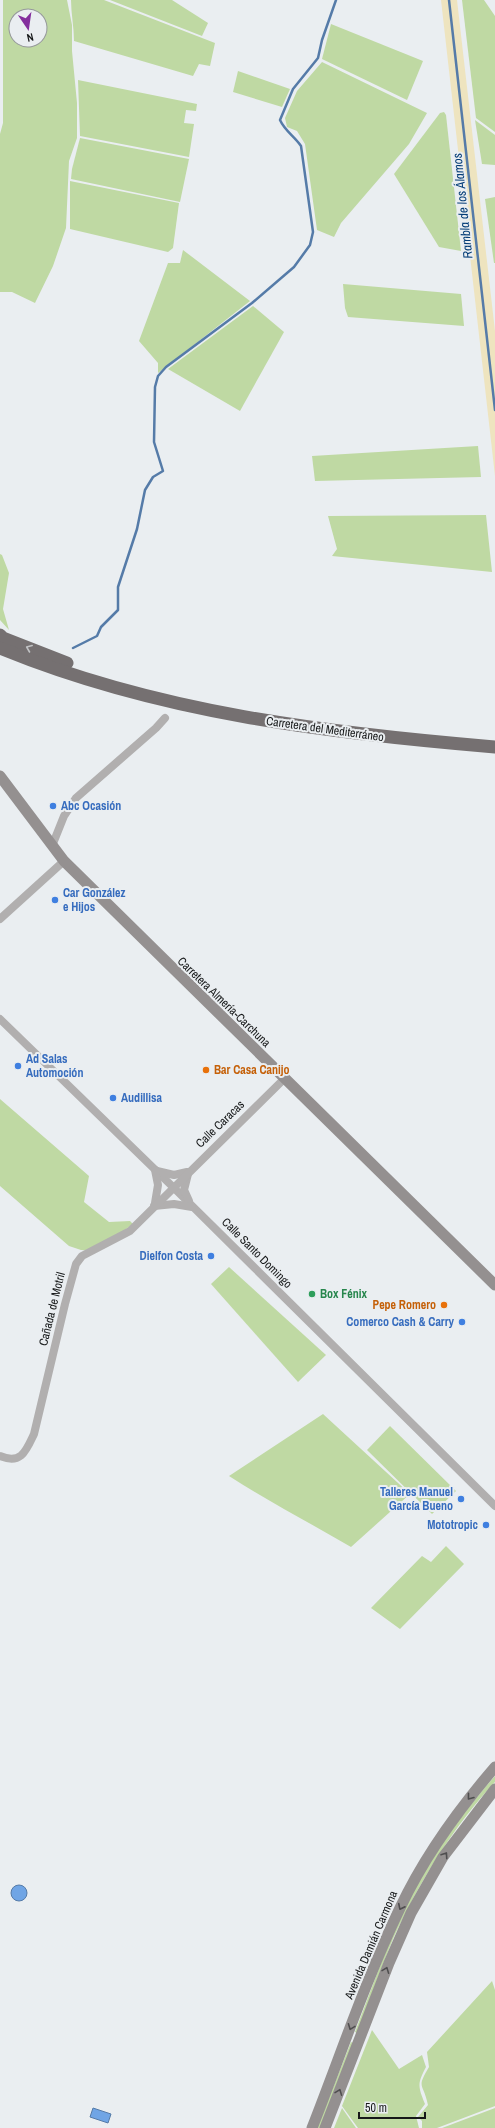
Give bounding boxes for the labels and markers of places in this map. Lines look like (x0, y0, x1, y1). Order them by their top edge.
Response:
place label: Abc Ocasión (61, 798, 121, 814)
marker: Abc Ocasión (48, 801, 58, 811)
place label: Car González e Hijos (63, 885, 125, 915)
marker: Car González e Hijos (50, 895, 60, 905)
place label: Ad Salas Automoción (26, 1051, 83, 1081)
marker: Ad Salas Automoción (13, 1061, 23, 1071)
place label: Bar Casa Canijo (214, 1062, 289, 1078)
marker: Bar Casa Canijo (201, 1065, 211, 1075)
place label: Audillisa (121, 1090, 163, 1106)
marker: Audillisa (108, 1093, 118, 1103)
place label: Dielfon Costa (140, 1248, 204, 1264)
marker: Dielfon Costa (206, 1251, 216, 1261)
place label: Box Fénix (320, 1286, 368, 1302)
marker: Box Fénix (307, 1289, 317, 1299)
place label: Pepe Romero (373, 1297, 436, 1313)
marker: Pepe Romero (439, 1300, 449, 1310)
place label: Comerco Cash & Carry (346, 1314, 455, 1330)
marker: Comerco Cash & Carry (457, 1317, 467, 1327)
place label: Talleres Manuel García Bueno (380, 1484, 453, 1514)
marker: Talleres Manuel García Bueno (456, 1494, 466, 1504)
place label: Mototropic (427, 1517, 479, 1533)
marker: Mototropic (481, 1520, 491, 1530)

